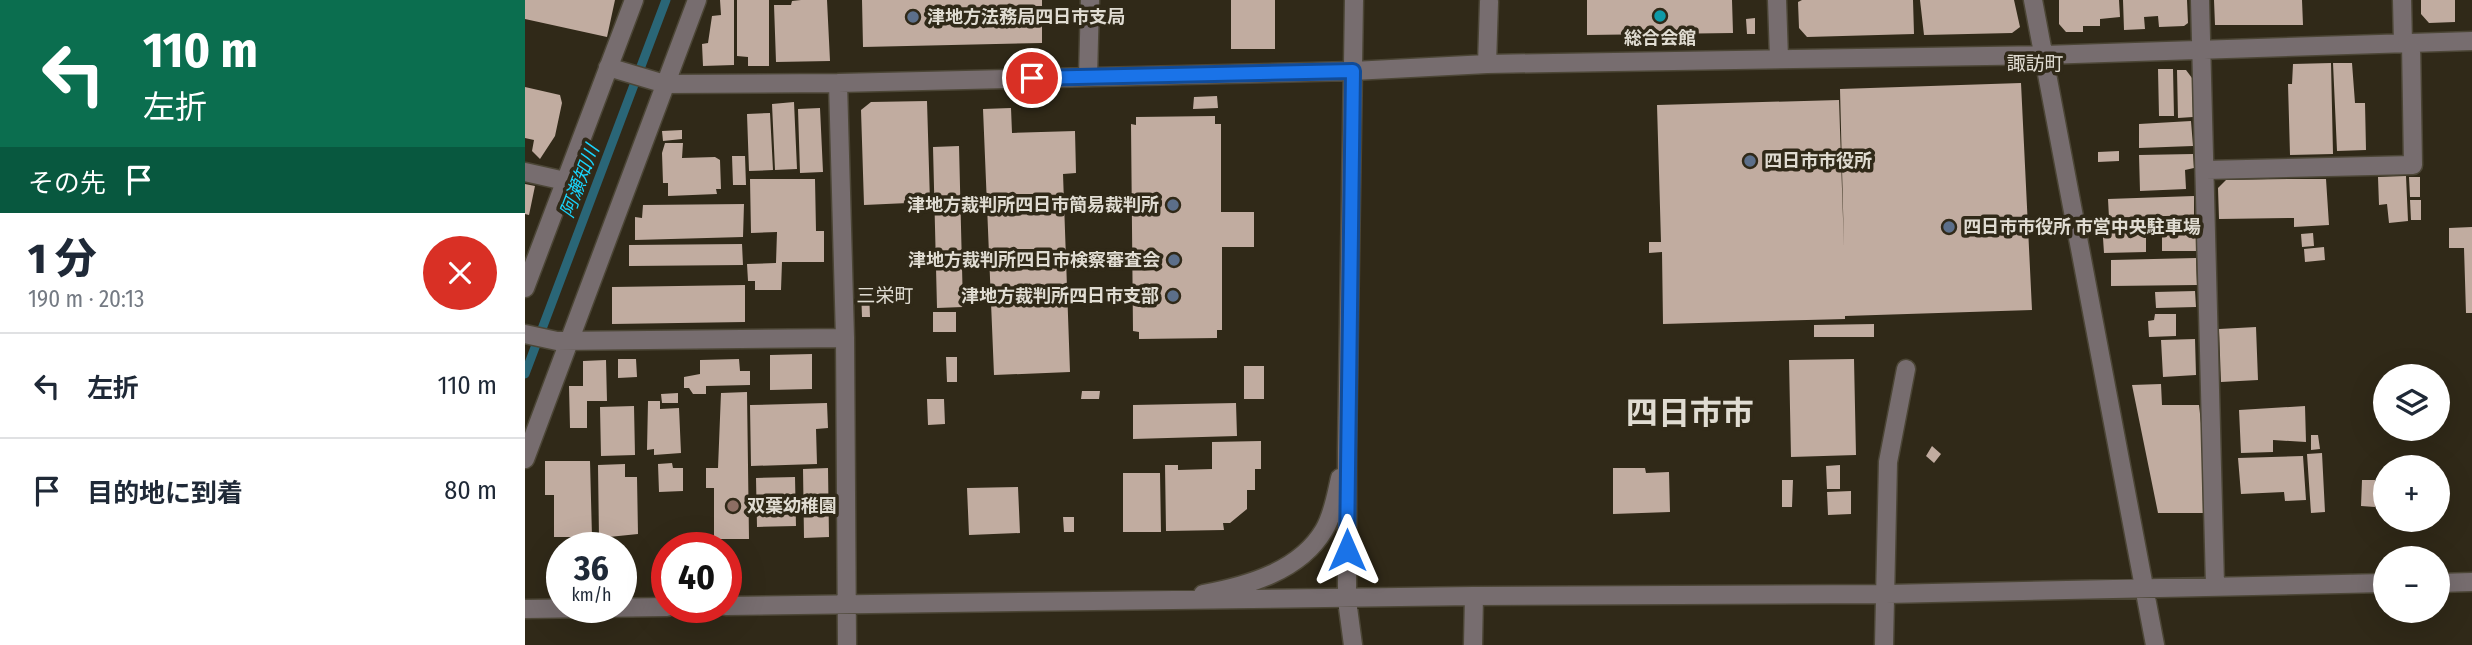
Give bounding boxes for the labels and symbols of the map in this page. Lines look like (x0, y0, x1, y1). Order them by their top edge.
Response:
place label: 津地方法務局四日市支局 (927, 6, 1125, 28)
marker: 総合会館 (1652, 8, 1668, 24)
marker: 津地方法務局四日市支局 (905, 9, 921, 25)
place label: 総合会館 (1624, 27, 1696, 49)
pin (1002, 48, 1062, 108)
district label: 諏訪町 (2006, 52, 2064, 75)
water label: 阿瀬知川 (555, 140, 605, 221)
place label: 四日市市役所 (1764, 150, 1872, 172)
marker: 四日市市役所 (1742, 153, 1758, 169)
place label: 津地方裁判所四日市簡易裁判所 (907, 194, 1159, 216)
marker: 津地方裁判所四日市簡易裁判所 (1165, 197, 1181, 213)
place label: 四日市市役所 市営中央駐車場 (1963, 216, 2201, 238)
marker: 四日市市役所 市営中央駐車場 (1941, 219, 1957, 235)
place label: 津地方裁判所四日市検察審査会 (908, 249, 1160, 271)
marker: 津地方裁判所四日市検察審査会 (1166, 252, 1182, 268)
district label: 三栄町 (856, 284, 914, 307)
place label: 津地方裁判所四日市支部 (961, 285, 1159, 307)
marker: 津地方裁判所四日市支部 (1165, 288, 1181, 304)
district label: 四日市市 (1626, 394, 1754, 432)
place label: 双葉幼稚園 (747, 495, 837, 517)
marker: 双葉幼稚園 (725, 498, 741, 514)
position arrow (1310, 513, 1384, 587)
speed limit sign: 40 (651, 532, 742, 623)

